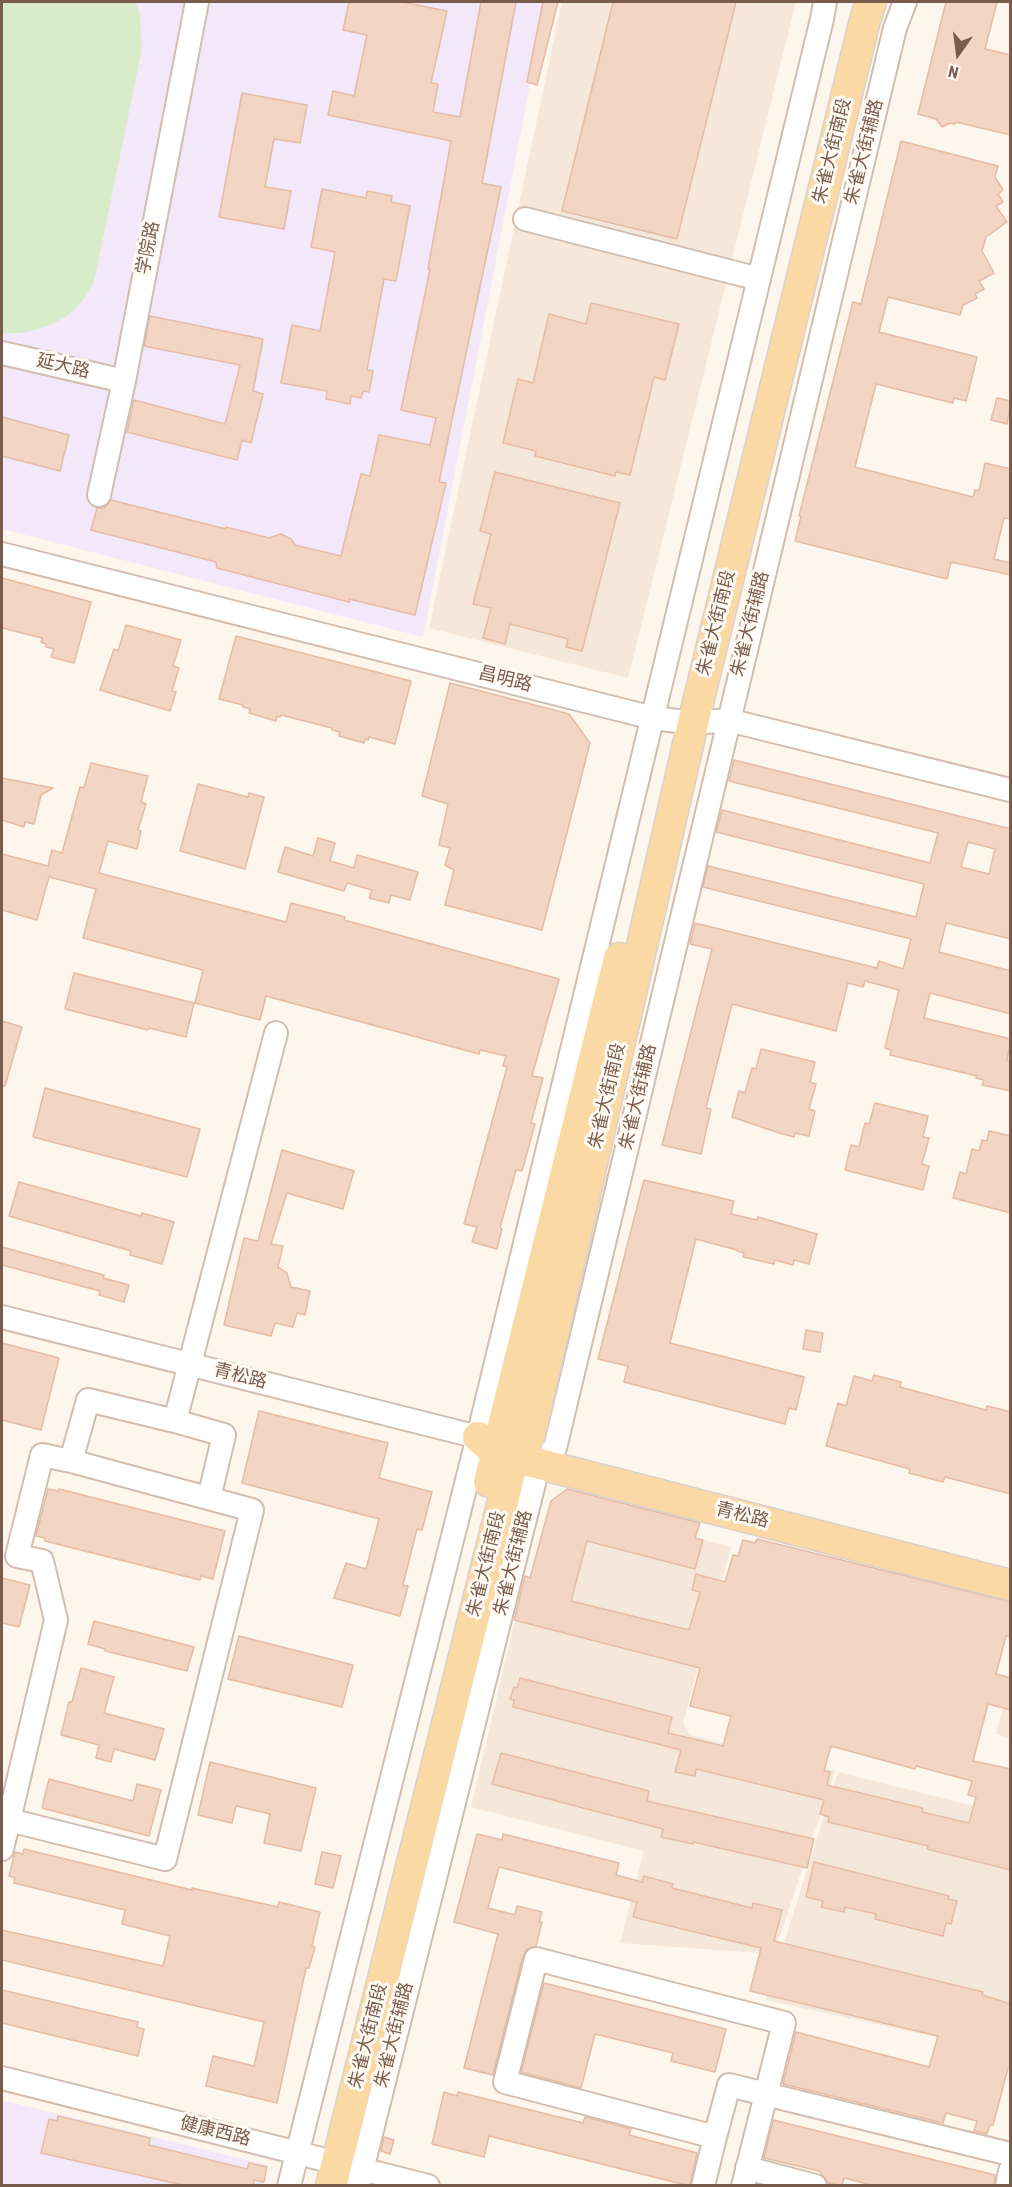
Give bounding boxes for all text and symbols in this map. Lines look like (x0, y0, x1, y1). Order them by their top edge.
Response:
north arrow (928, 24, 988, 84)
text: N (946, 62, 961, 82)
street label: 朱雀大街南段 (809, 96, 857, 206)
street label: 朱雀大街辅路 (841, 97, 889, 207)
street label: 学院路 (133, 219, 165, 277)
street label: 延大路 (34, 350, 92, 384)
street label: 朱雀大街南段 (693, 568, 741, 678)
street label: 朱雀大街辅路 (727, 569, 775, 679)
street label: 昌明路 (476, 663, 534, 697)
street label: 朱雀大街南段 (585, 1041, 631, 1151)
street label: 朱雀大街辅路 (616, 1042, 662, 1152)
street label: 青松路 (211, 1360, 269, 1394)
street label: 青松路 (713, 1499, 771, 1533)
street label: 朱雀大街辅路 (490, 1508, 538, 1618)
street label: 朱雀大街南段 (463, 1509, 511, 1619)
street label: 朱雀大街辅路 (371, 1980, 419, 2090)
street label: 朱雀大街南段 (345, 1981, 393, 2091)
street label: 健康西路 (177, 2113, 253, 2151)

